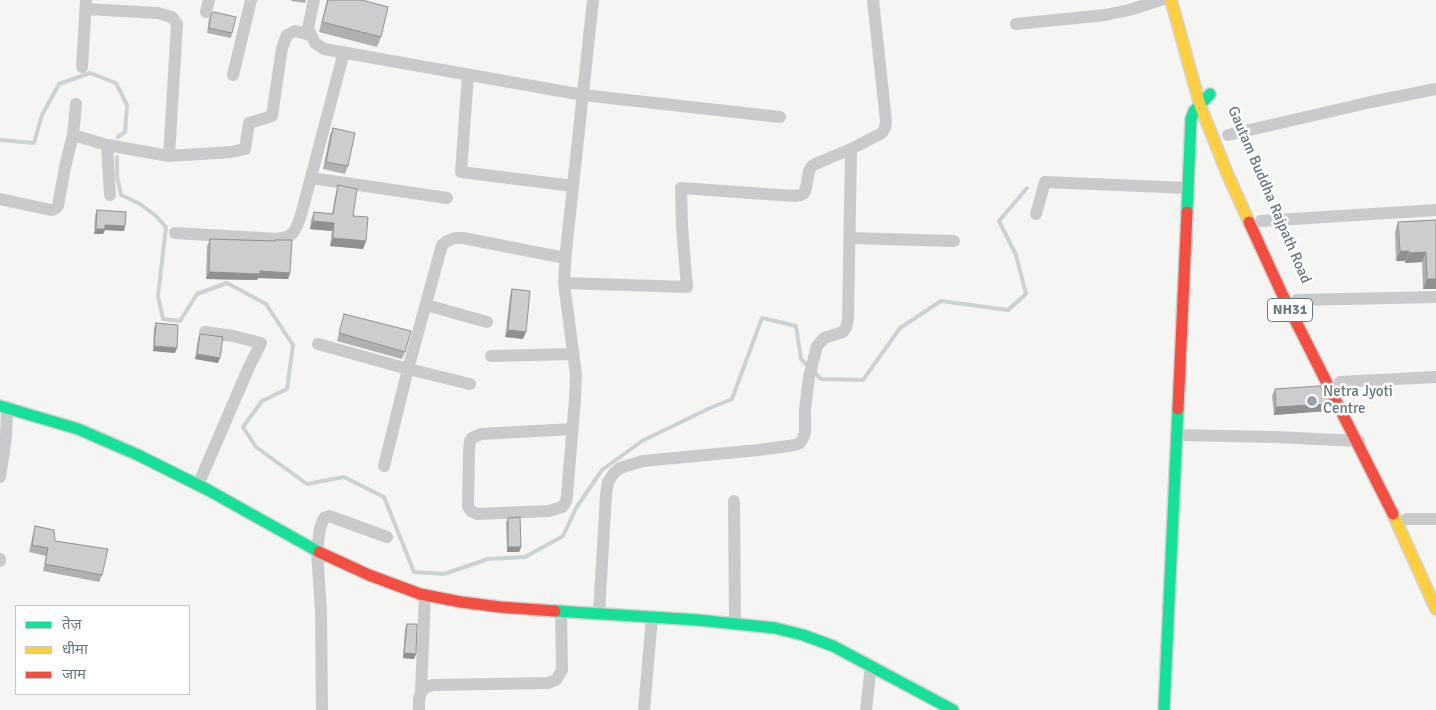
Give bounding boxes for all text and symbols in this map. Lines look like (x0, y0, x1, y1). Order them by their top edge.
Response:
street label: Gautam Buddha Rajpath Road (1223, 104, 1315, 286)
road number: NH31 (1268, 298, 1312, 322)
place label: Netra Jyoti Centre (1323, 383, 1393, 418)
marker: Netra Jyoti Centre (1305, 394, 1319, 408)
legend (15, 605, 190, 695)
text: तेज़ (62, 615, 82, 633)
text: धीमा (62, 640, 88, 658)
text: जाम (62, 665, 86, 683)

